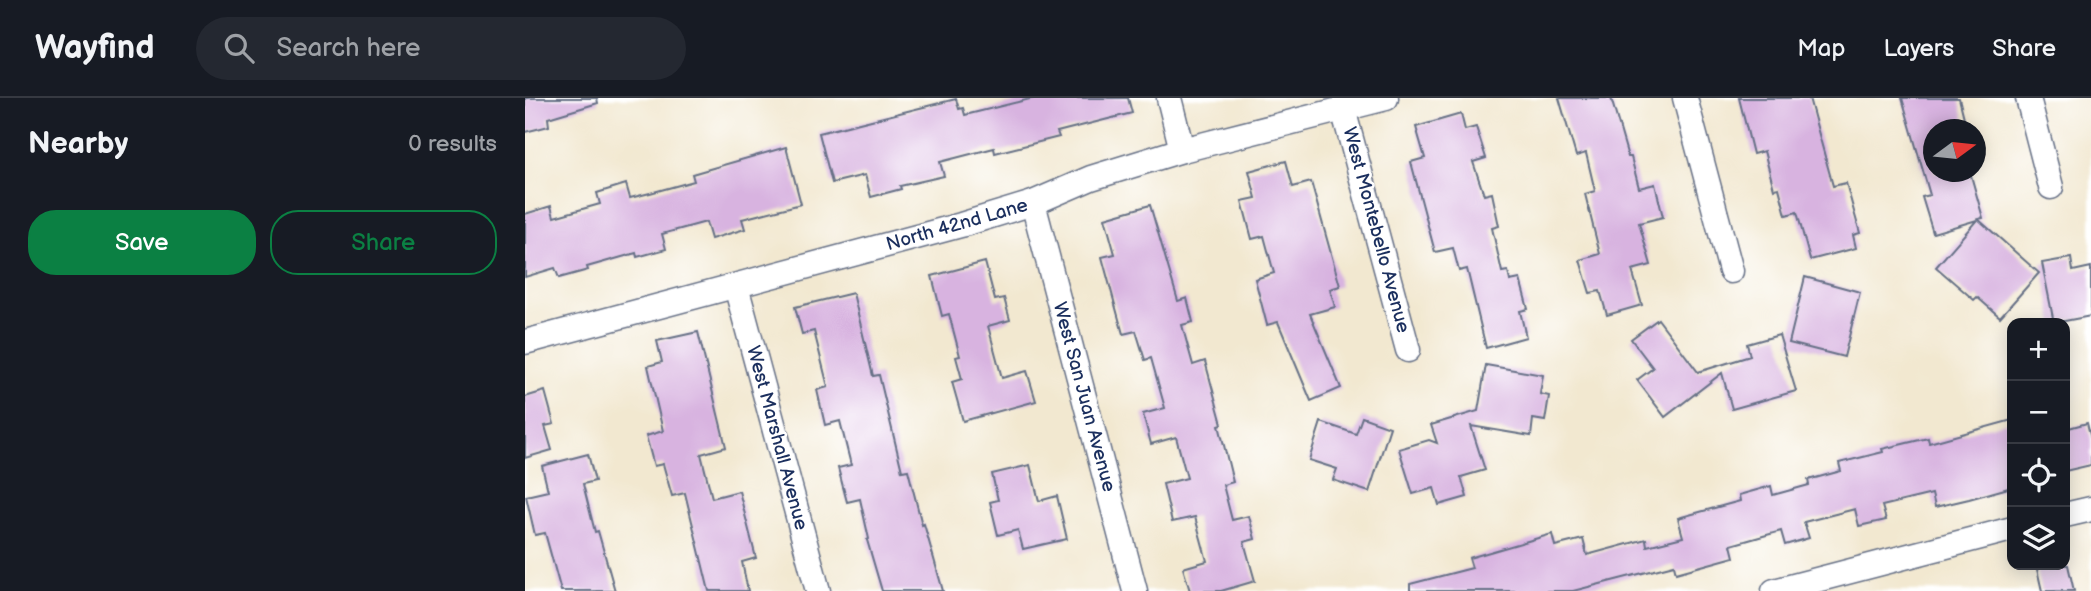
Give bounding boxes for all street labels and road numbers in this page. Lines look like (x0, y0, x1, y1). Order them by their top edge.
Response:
street label: West Montebello Avenue (1337, 124, 1415, 336)
street label: North 42nd Lane (884, 194, 1030, 256)
street label: West San Juan Avenue (1048, 300, 1120, 494)
street label: West Marshall Avenue (741, 343, 813, 533)

